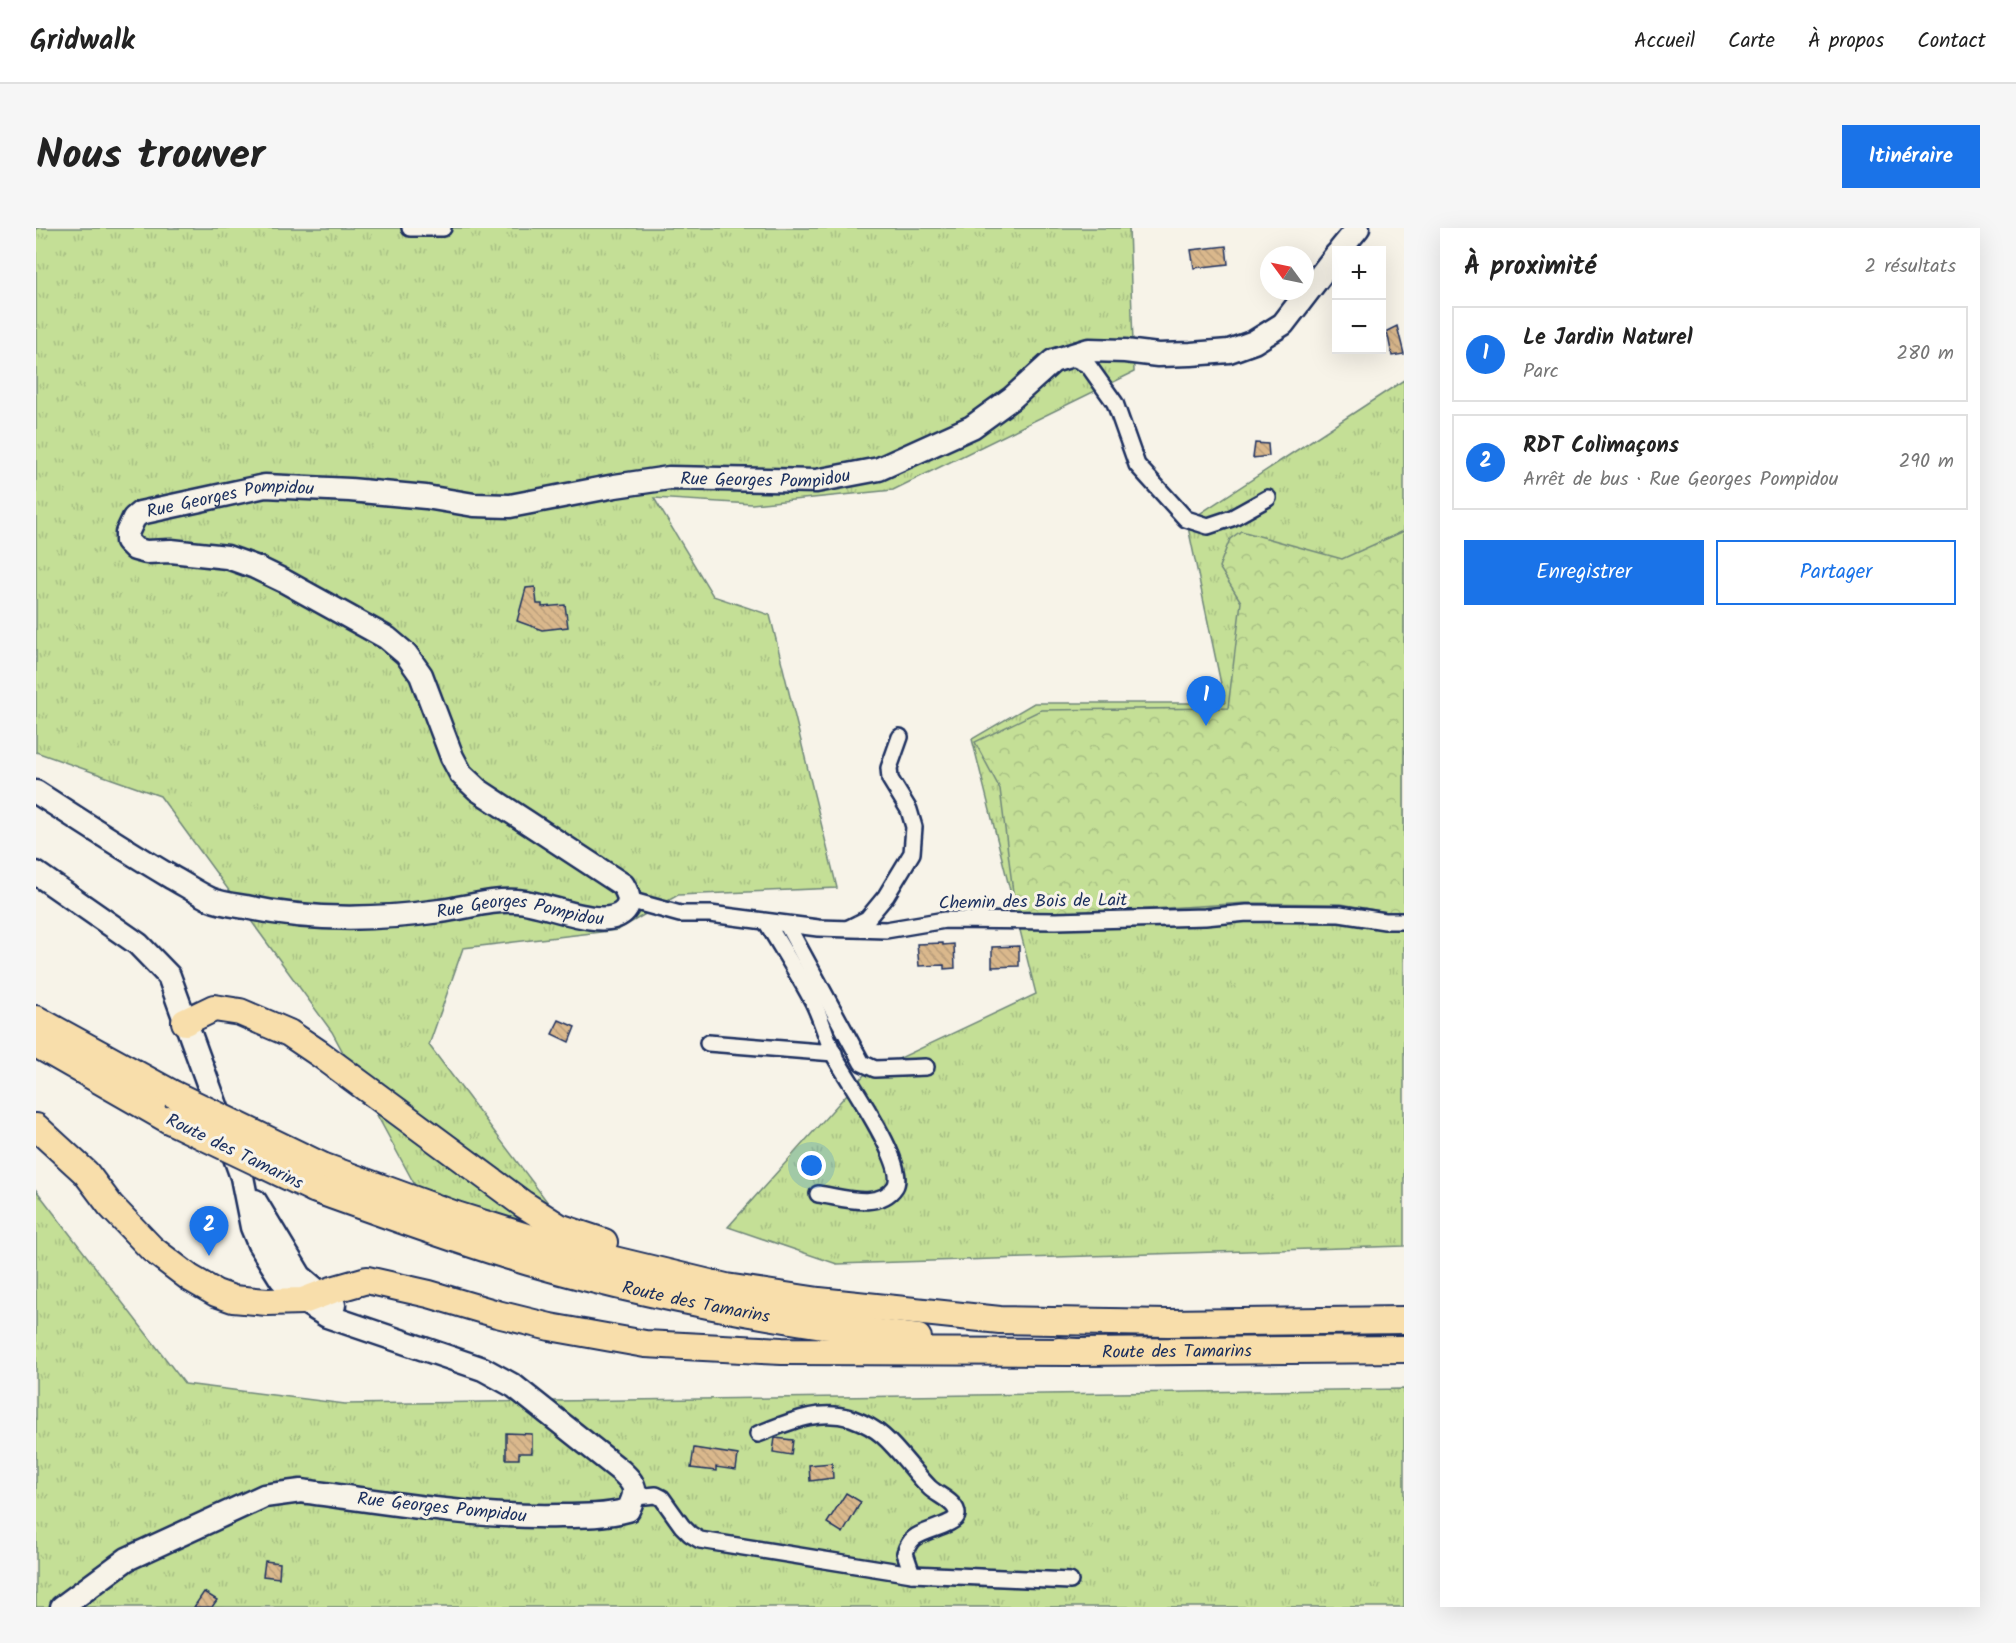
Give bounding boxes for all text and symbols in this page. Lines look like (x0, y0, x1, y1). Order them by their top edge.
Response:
text: Gridwalk (30, 19, 135, 64)
text: Accueil (1634, 25, 1695, 58)
text: Carte (1728, 25, 1775, 58)
text: À propos (1808, 25, 1884, 58)
text: Contact (1917, 25, 1986, 58)
text: Nous trouver (36, 123, 265, 190)
button: Itinéraire (1842, 125, 1980, 188)
north arrow (1260, 246, 1314, 300)
map controls (1332, 246, 1386, 354)
button: + (1332, 246, 1386, 300)
text: À proximité (1464, 246, 1596, 288)
text: 2 résultats (1865, 251, 1956, 283)
button: − (1332, 300, 1386, 354)
text: Le Jardin Naturel (1523, 321, 1693, 356)
text: 1 (1482, 338, 1489, 370)
text: 280 m (1896, 338, 1954, 370)
text: Parc (1523, 356, 1559, 388)
text: RDT Colimaçons (1523, 429, 1679, 464)
text: 2 (1480, 446, 1491, 478)
text: 290 m (1899, 446, 1954, 478)
street label: Rue Georges Pompidou (680, 462, 853, 498)
text: Arrêt de bus · Rue Georges Pompidou (1523, 464, 1838, 496)
street label: Rue Georges Pompidou (144, 473, 315, 527)
button: Enregistrer (1464, 540, 1704, 605)
button: Partager (1716, 540, 1956, 605)
pin: 1 (1186, 676, 1226, 726)
street label: Chemin des Bois de Lait (939, 886, 1129, 919)
street label: Rue Georges Pompidou (435, 888, 605, 935)
street label: Route des Tamarins (161, 1106, 308, 1198)
your location (797, 1151, 826, 1180)
pin: 2 (190, 1206, 228, 1256)
street label: Route des Tamarins (619, 1274, 772, 1332)
street label: Route des Tamarins (1102, 1337, 1252, 1368)
street label: Rue Georges Pompidou (356, 1485, 528, 1532)

